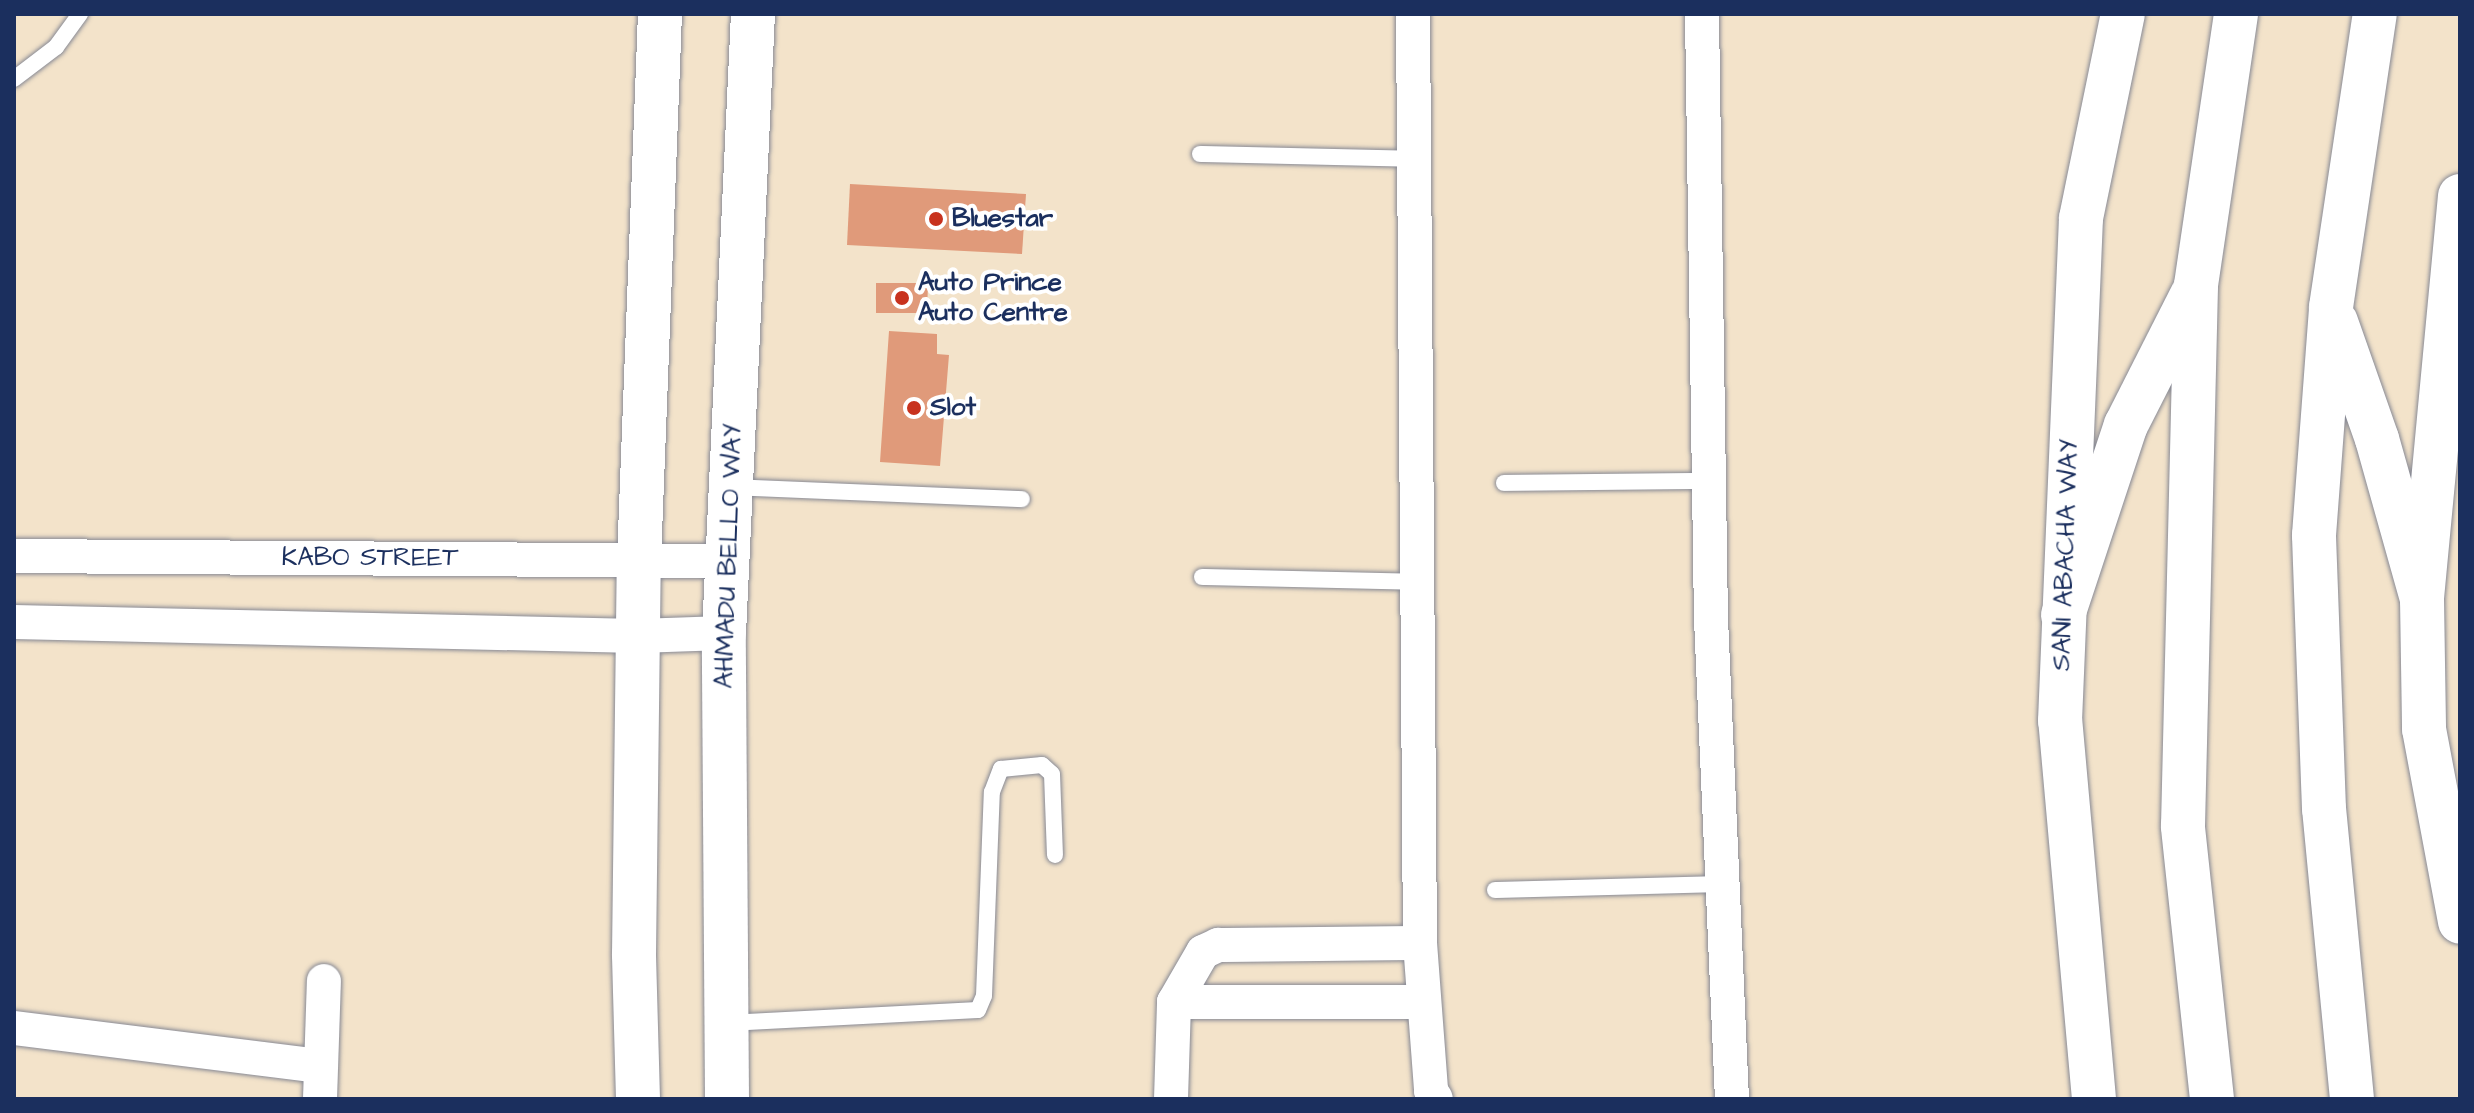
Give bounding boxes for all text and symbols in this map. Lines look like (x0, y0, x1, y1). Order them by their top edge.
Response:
place label: Bluestar (952, 203, 1053, 235)
marker: Bluestar (927, 210, 945, 228)
place label: Auto Prince Auto Centre (918, 267, 1068, 328)
marker: Auto Prince Auto Centre (893, 289, 911, 307)
place label: Slot (930, 392, 976, 424)
marker: Slot (905, 399, 923, 417)
street label: AHMADU BELLO WAY (709, 423, 749, 689)
street label: SANI ABACHA WAY (2046, 439, 2086, 671)
street label: KABO STREET (281, 542, 459, 574)

